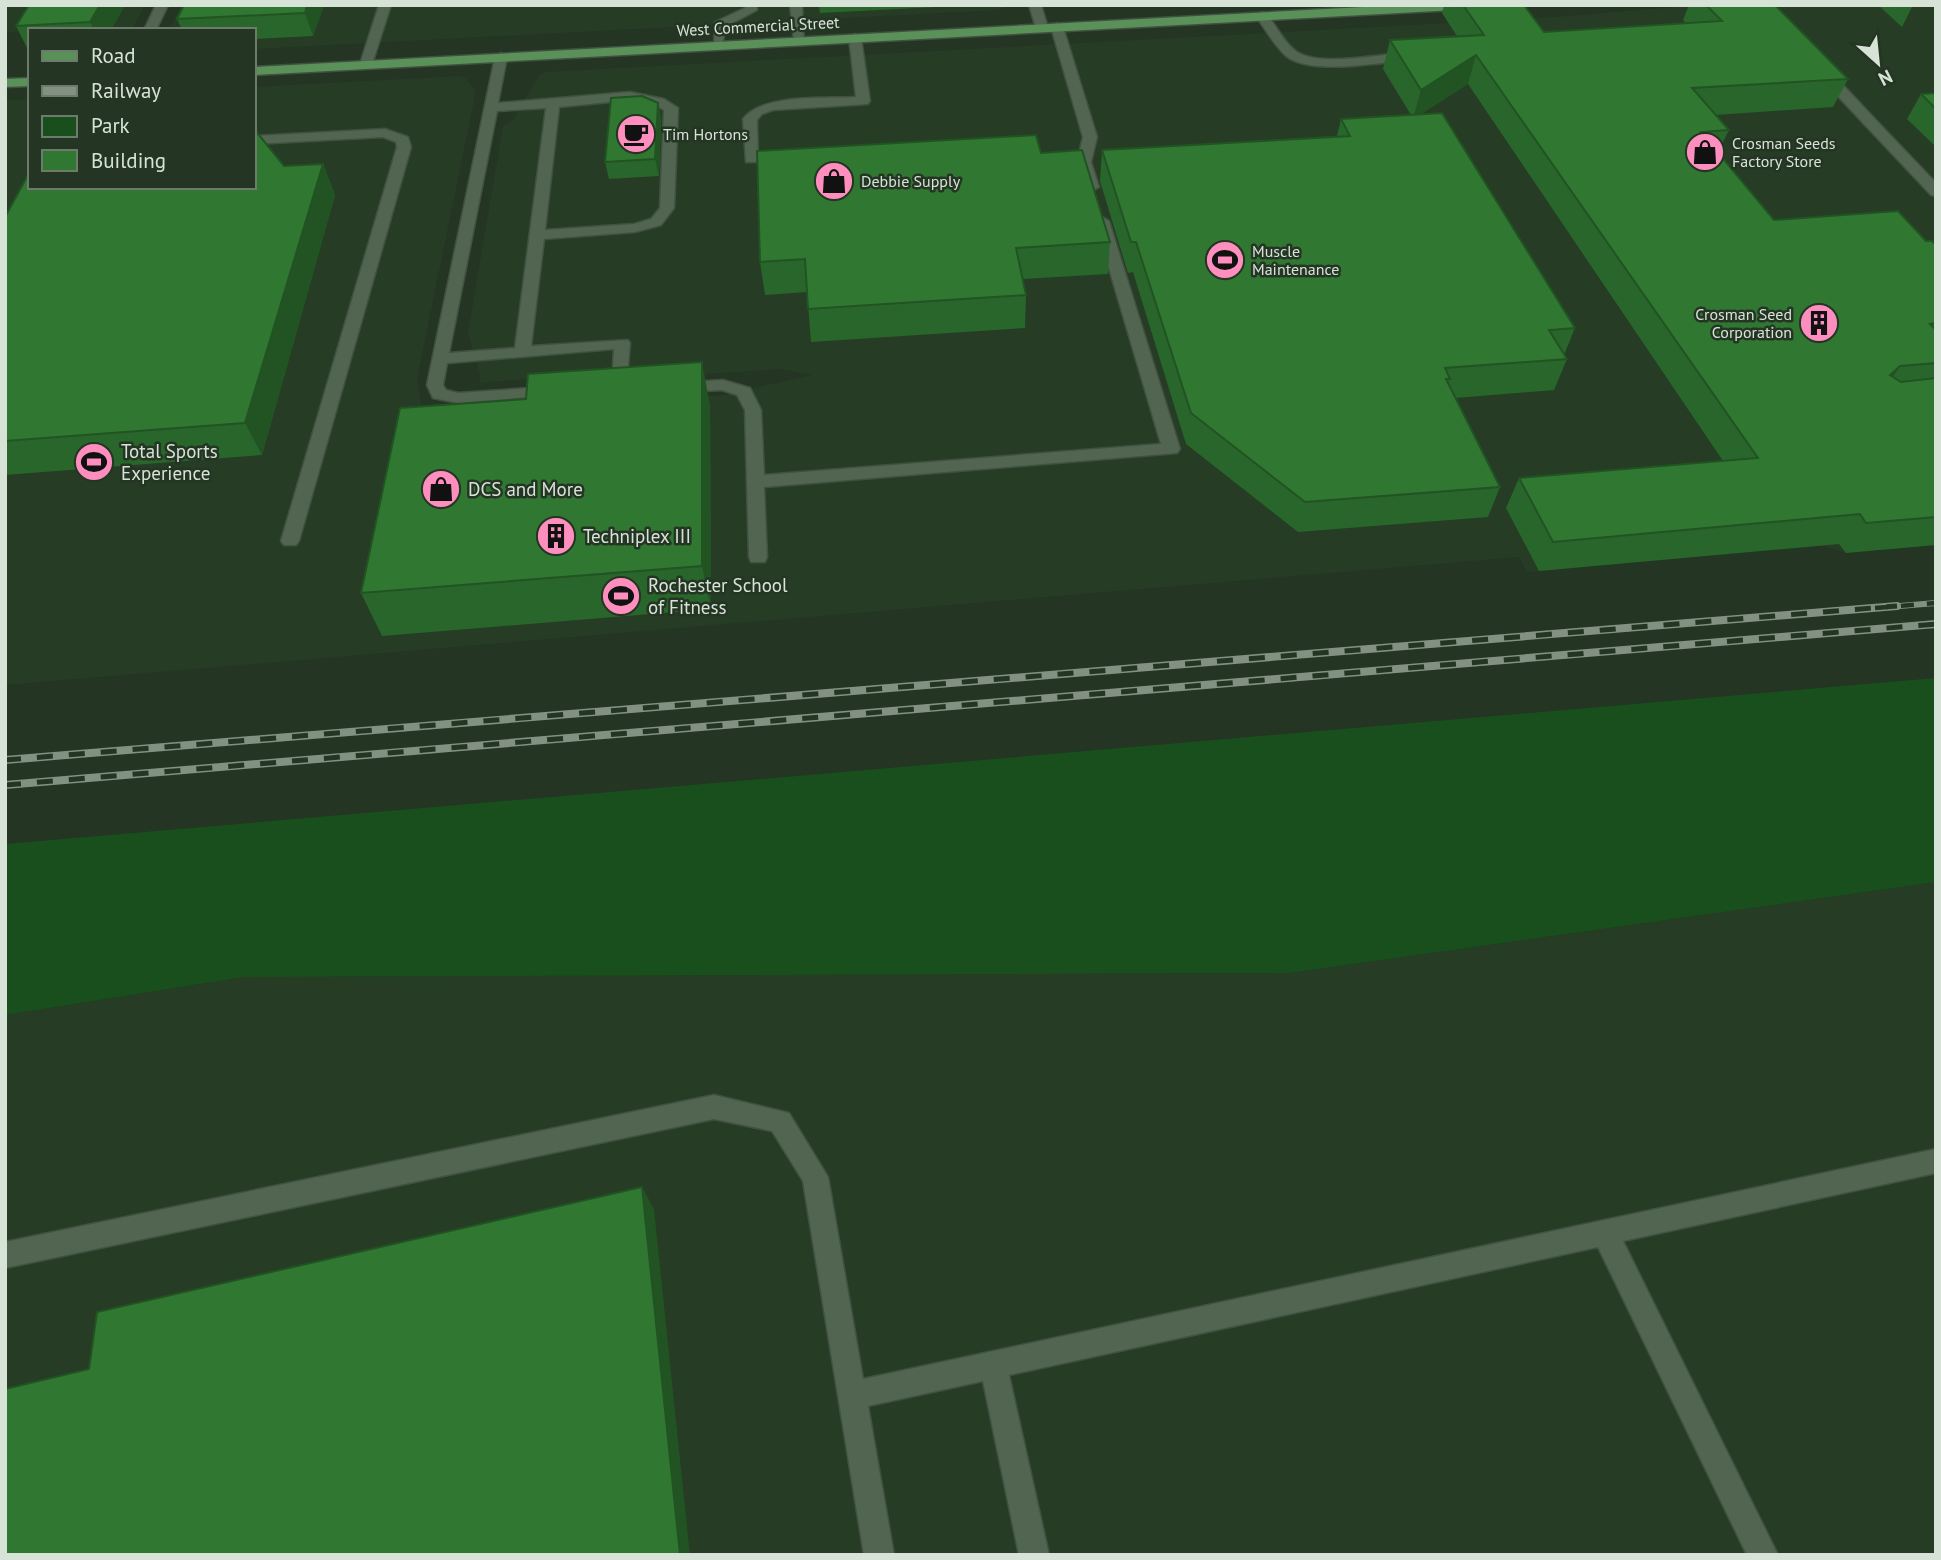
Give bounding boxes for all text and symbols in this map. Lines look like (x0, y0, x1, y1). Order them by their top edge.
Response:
street label: West Commercial Street (676, 12, 841, 40)
legend (28, 28, 256, 189)
north arrow (1843, 28, 1913, 98)
text: Road (91, 42, 135, 69)
text: N (1875, 65, 1897, 92)
text: Railway (91, 77, 161, 104)
text: Park (91, 112, 130, 139)
cafe icon: Tim Hortons (615, 113, 657, 155)
place label: Tim Hortons (663, 124, 748, 144)
shop icon: Crosman Seeds Factory Store (1684, 131, 1726, 173)
place label: Crosman Seeds Factory Store (1732, 133, 1836, 171)
text: Building (91, 147, 166, 174)
shop icon: Debbie Supply (813, 160, 855, 202)
place label: Debbie Supply (861, 171, 961, 191)
sports icon: Muscle Maintenance (1204, 239, 1246, 281)
place label: Muscle Maintenance (1252, 241, 1339, 279)
building icon: Crosman Seed Corporation (1798, 302, 1840, 344)
place label: Crosman Seed Corporation (1695, 304, 1792, 342)
place label: Total Sports Experience (121, 439, 218, 485)
sports icon: Total Sports Experience (73, 441, 115, 483)
shop icon: DCS and More (420, 468, 462, 510)
place label: DCS and More (468, 477, 583, 501)
building icon: Techniplex III (535, 515, 577, 557)
place label: Techniplex III (583, 524, 691, 548)
place label: Rochester School of Fitness (648, 573, 788, 619)
sports icon: Rochester School of Fitness (600, 575, 642, 617)

